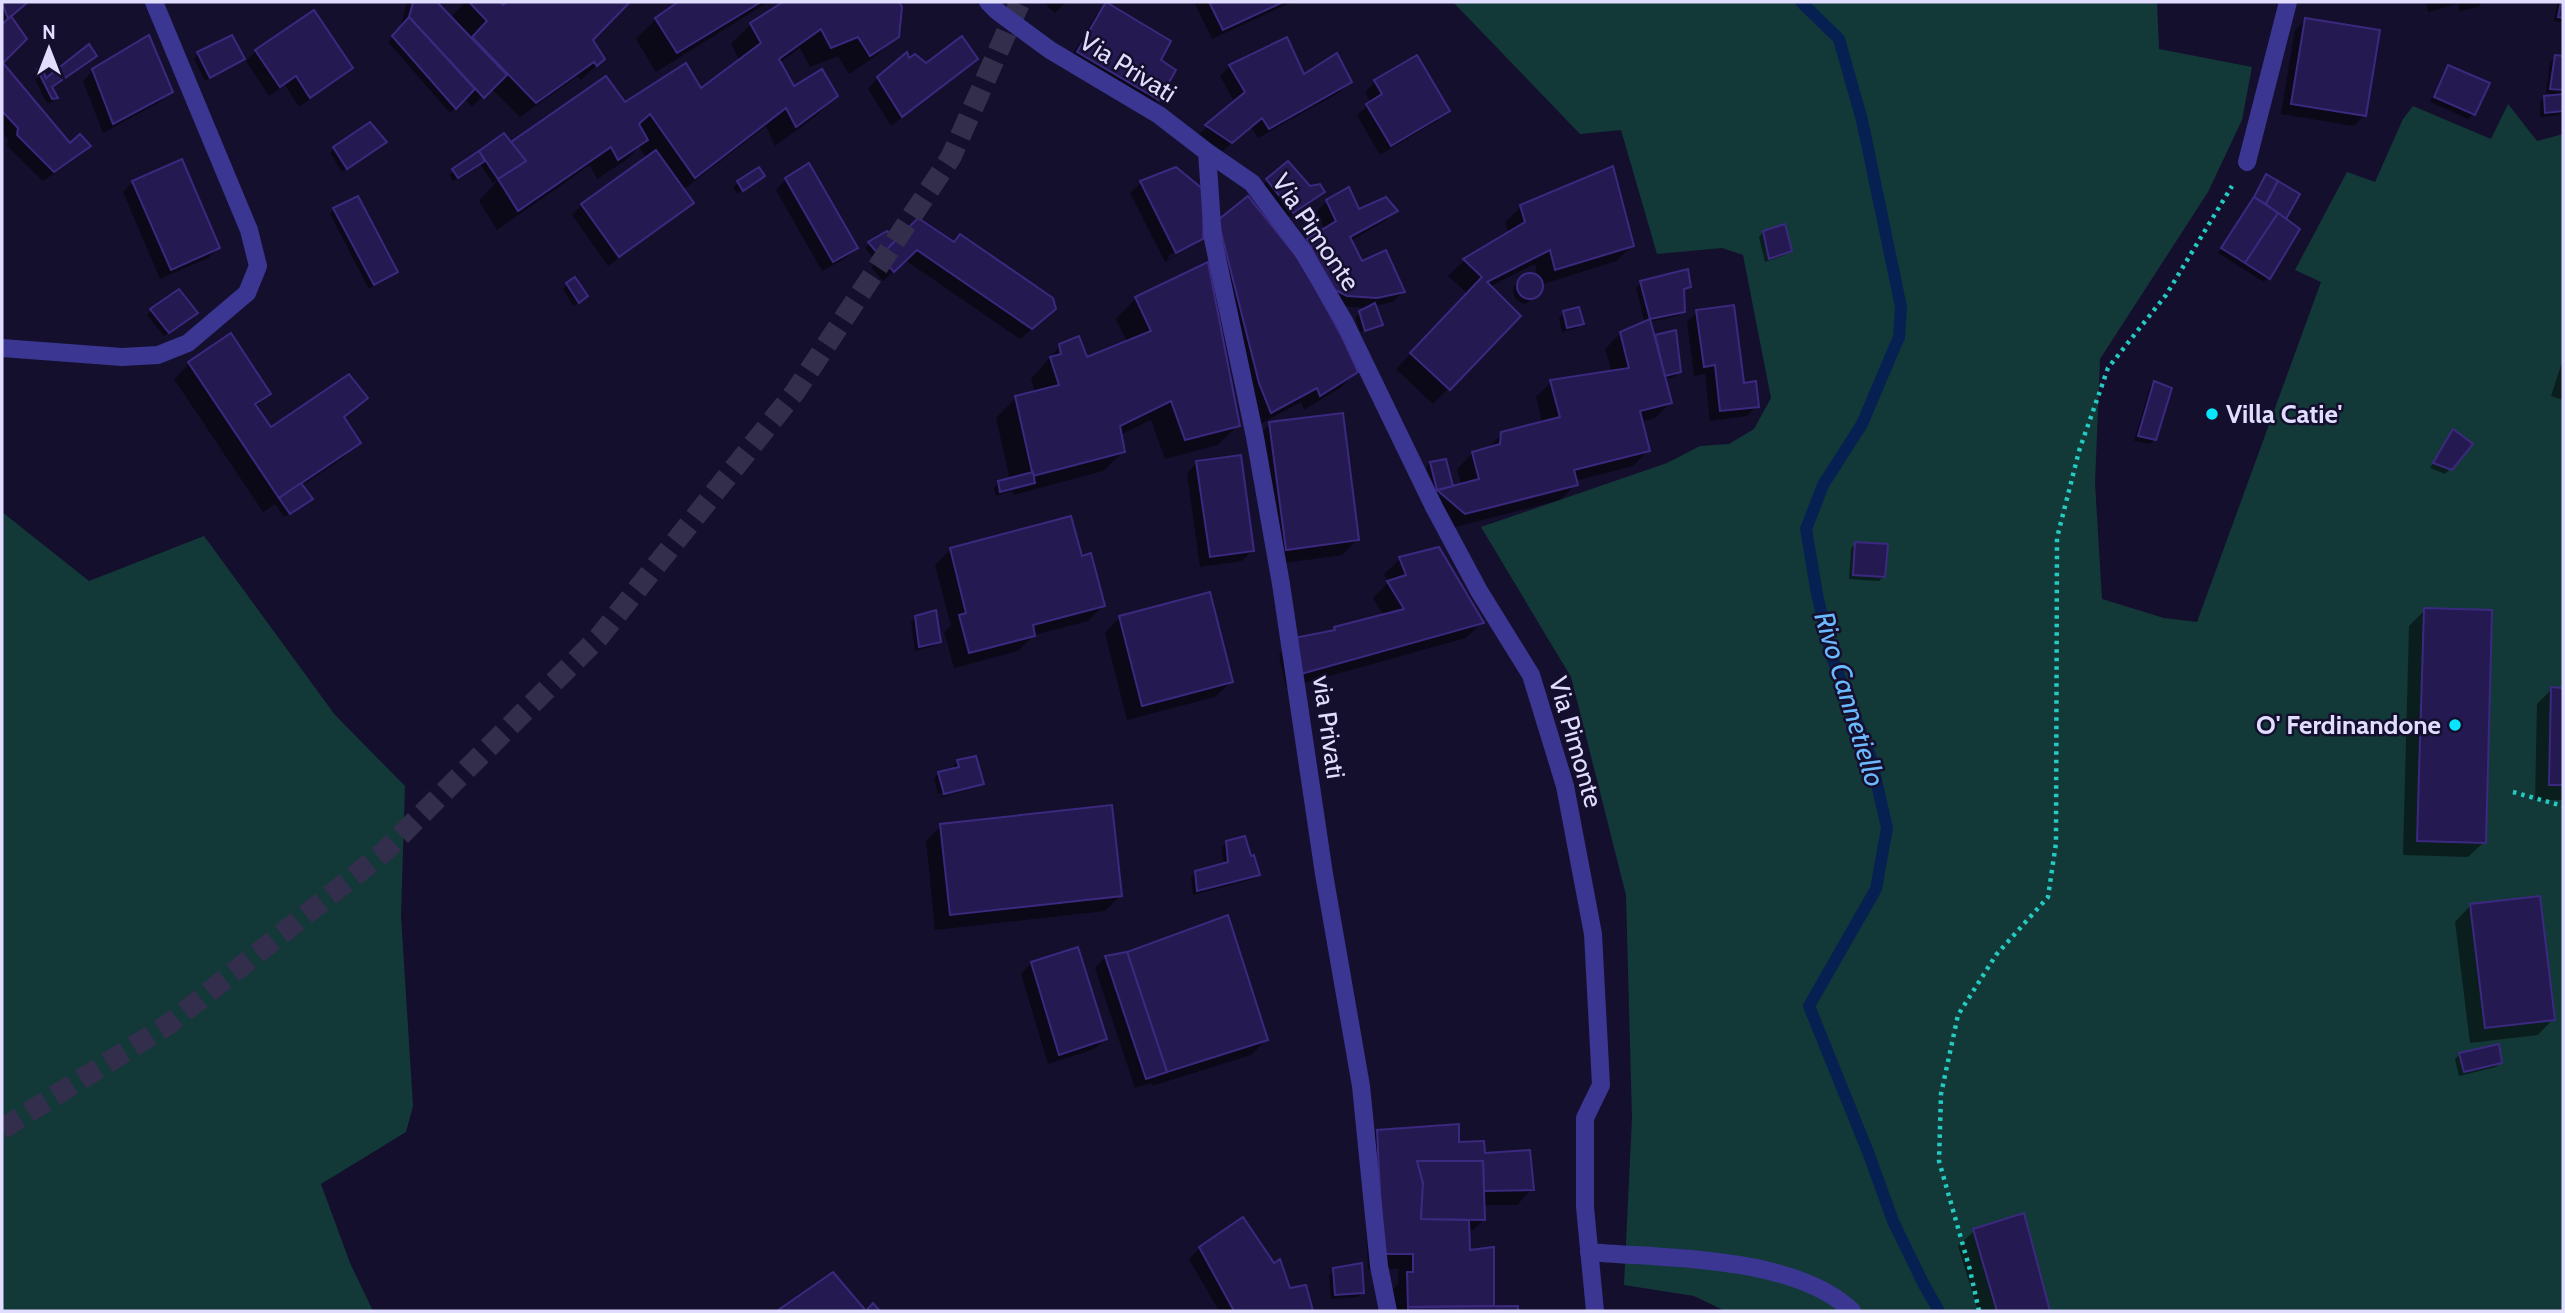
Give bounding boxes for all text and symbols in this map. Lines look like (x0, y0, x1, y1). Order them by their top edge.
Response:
north arrow (14, 14, 84, 84)
text: N (42, 21, 56, 44)
street label: Via Privati (1074, 25, 1182, 109)
street label: Via Pimonte (1265, 167, 1367, 297)
place label: Villa Catie' (2226, 398, 2342, 430)
marker: Villa Catie' (2204, 406, 2220, 422)
water label: Rivo Cannetiello (1807, 607, 1893, 791)
street label: via Privati (1306, 673, 1352, 781)
street label: Via Pimonte (1542, 673, 1610, 811)
place label: O' Ferdinandone (2256, 709, 2441, 741)
marker: O' Ferdinandone (2447, 717, 2463, 733)

